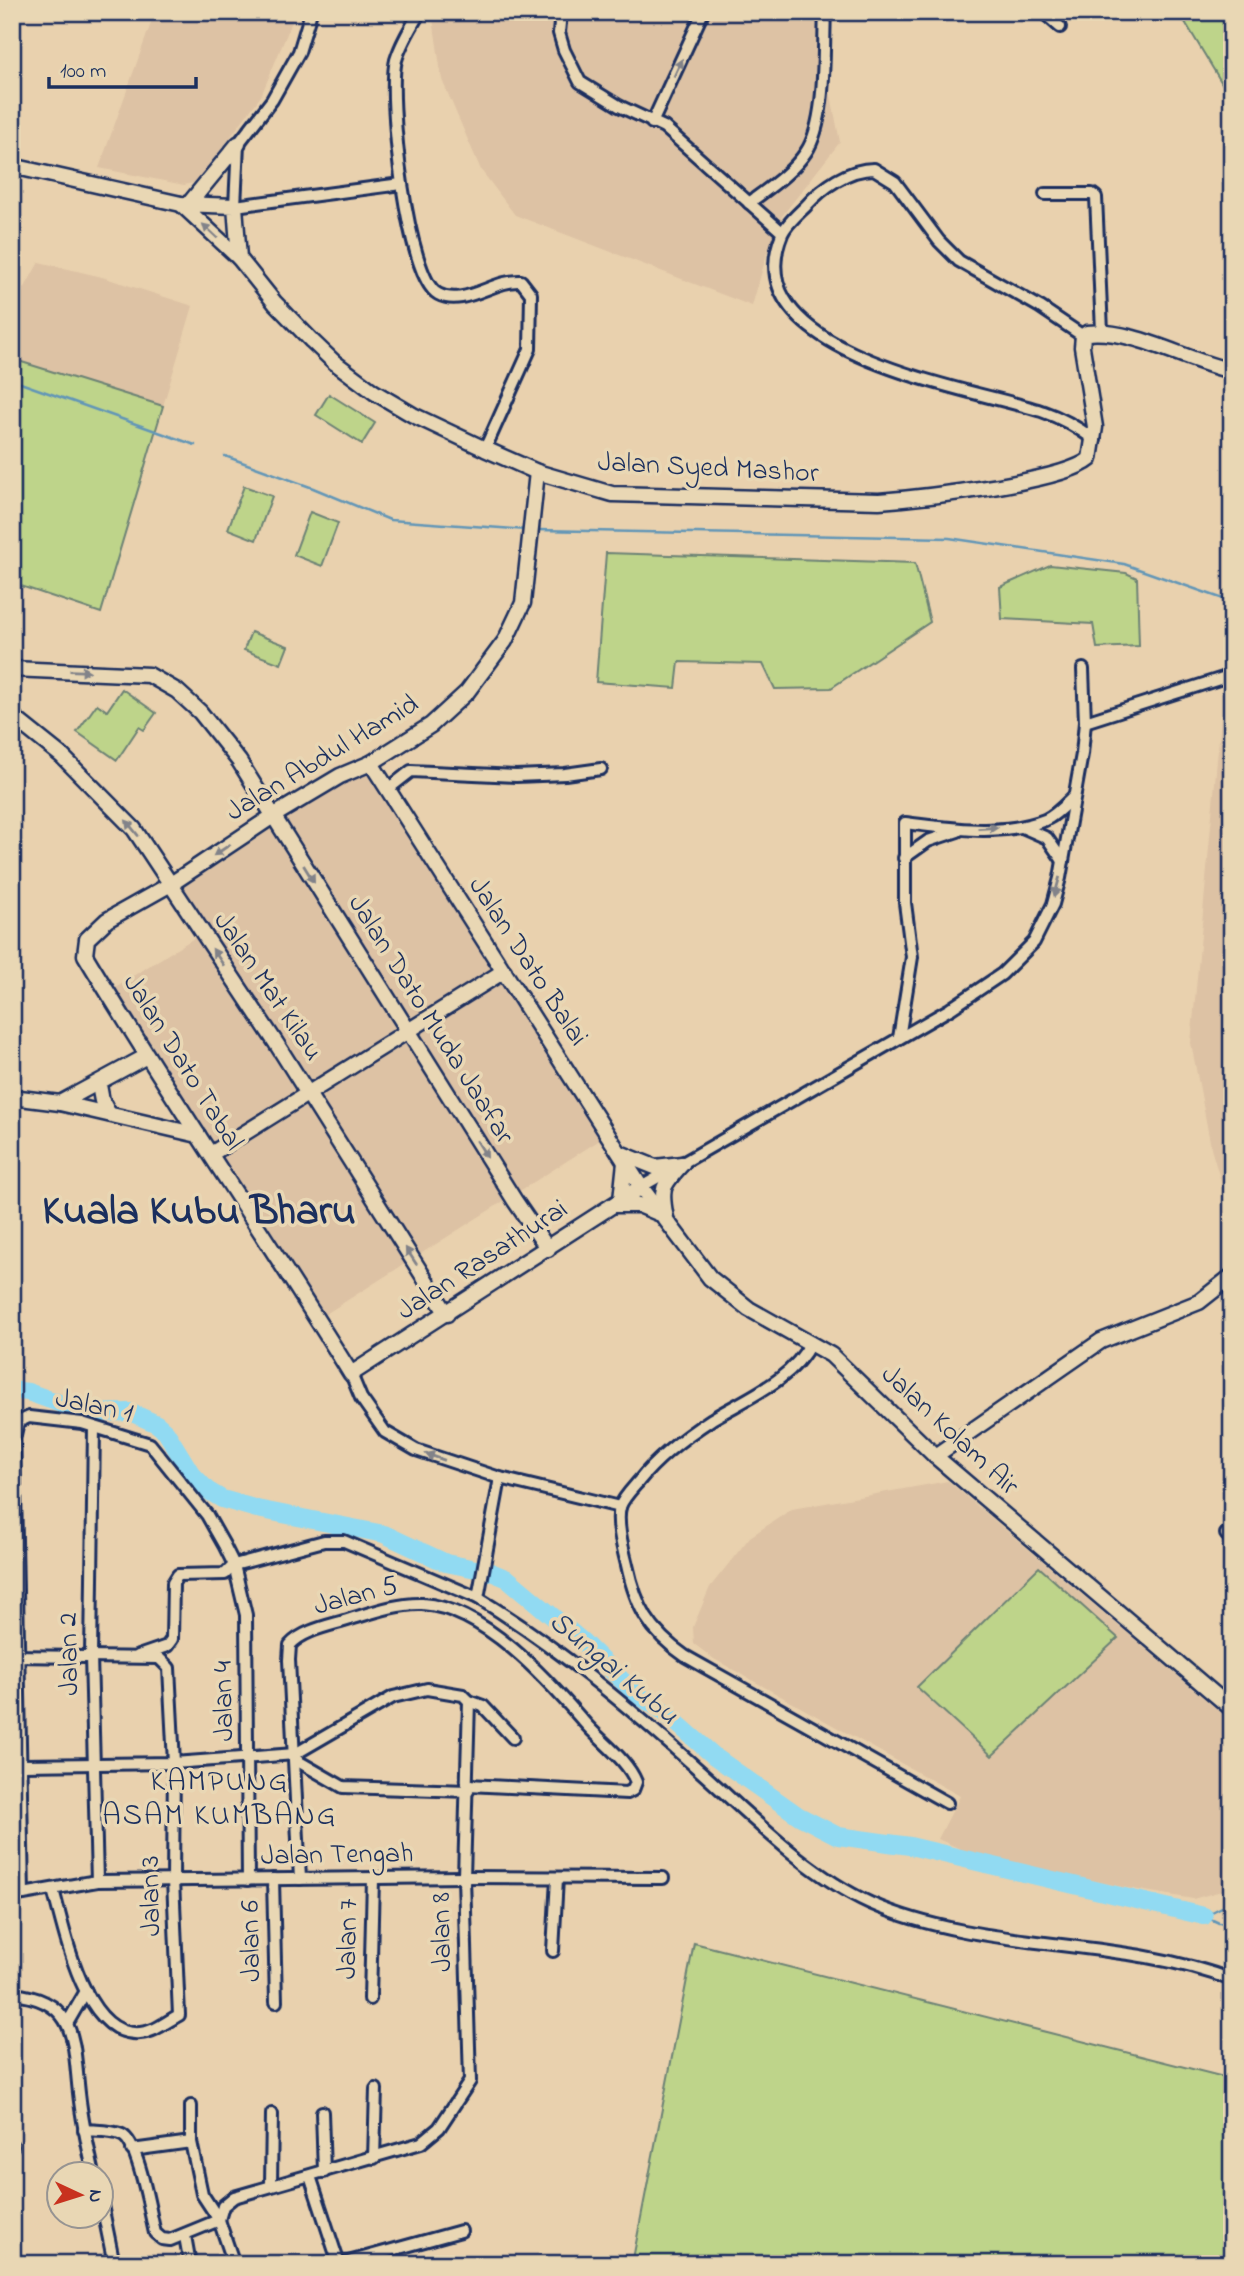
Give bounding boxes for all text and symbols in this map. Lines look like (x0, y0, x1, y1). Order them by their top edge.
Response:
scale bar (49, 46, 196, 90)
text: 100 m (60, 57, 106, 87)
one-way arrow (672, 58, 683, 78)
one-way arrow (201, 223, 219, 239)
street label: Jalan Syed Mashor (597, 443, 820, 495)
one-way arrow (70, 665, 92, 676)
street label: Jalan Abdul Hamid (219, 685, 428, 833)
one-way arrow (125, 819, 140, 837)
one-way arrow (977, 823, 999, 834)
one-way arrow (213, 843, 231, 857)
one-way arrow (302, 864, 315, 883)
street label: Jalan Dato Balai (457, 869, 597, 1055)
one-way arrow (1051, 877, 1062, 899)
street label: Jalan Dato Muda Jaafar (336, 887, 524, 1153)
street label: Jalan Mat Kilau (202, 904, 332, 1070)
one-way arrow (211, 947, 224, 966)
street label: Jalan Dato Tabal (111, 967, 253, 1159)
one-way arrow (476, 1140, 489, 1159)
district label: Kuala Kubu Bharu (42, 1182, 356, 1243)
street label: Jalan Rasathurai (389, 1190, 577, 1332)
one-way arrow (404, 1247, 418, 1265)
street label: Jalan Kolam Air (871, 1356, 1028, 1506)
street label: Jalan 1 (51, 1379, 137, 1435)
one-way arrow (424, 1451, 445, 1462)
street label: Jalan 5 (309, 1566, 403, 1628)
water label: Sungai Kubu (538, 1601, 688, 1737)
street label: Jalan 2 (49, 1612, 91, 1696)
street label: Jalan 4 (204, 1660, 246, 1742)
district label: KAMPUNG ASAM KUMBANG (102, 1761, 338, 1839)
street label: Jalan Tengah (260, 1834, 414, 1878)
street label: Jalan 3 (131, 1855, 173, 1937)
street label: Jalan 8 (422, 1892, 464, 1972)
street label: Jalan 7 (328, 1898, 370, 1980)
street label: Jalan 6 (231, 1900, 273, 1982)
north arrow (46, 2160, 116, 2230)
text: N (81, 2189, 108, 2204)

